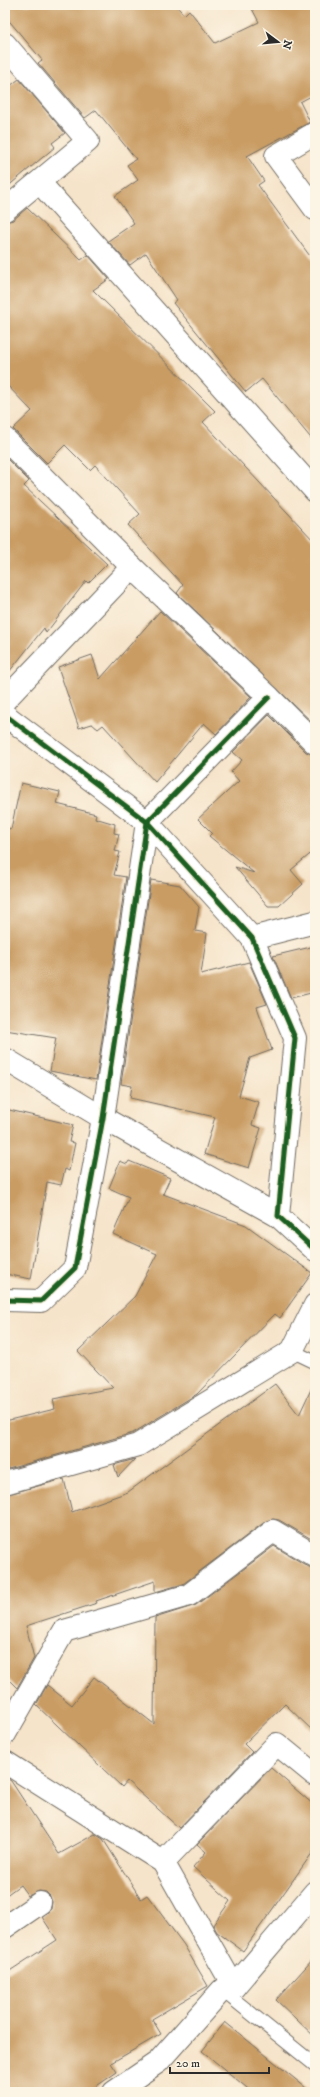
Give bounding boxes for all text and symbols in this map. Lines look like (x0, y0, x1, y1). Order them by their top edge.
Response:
north arrow (258, 22, 298, 62)
text: N (279, 38, 295, 51)
scale bar (170, 2049, 269, 2075)
text: 20 m (176, 2056, 200, 2071)

